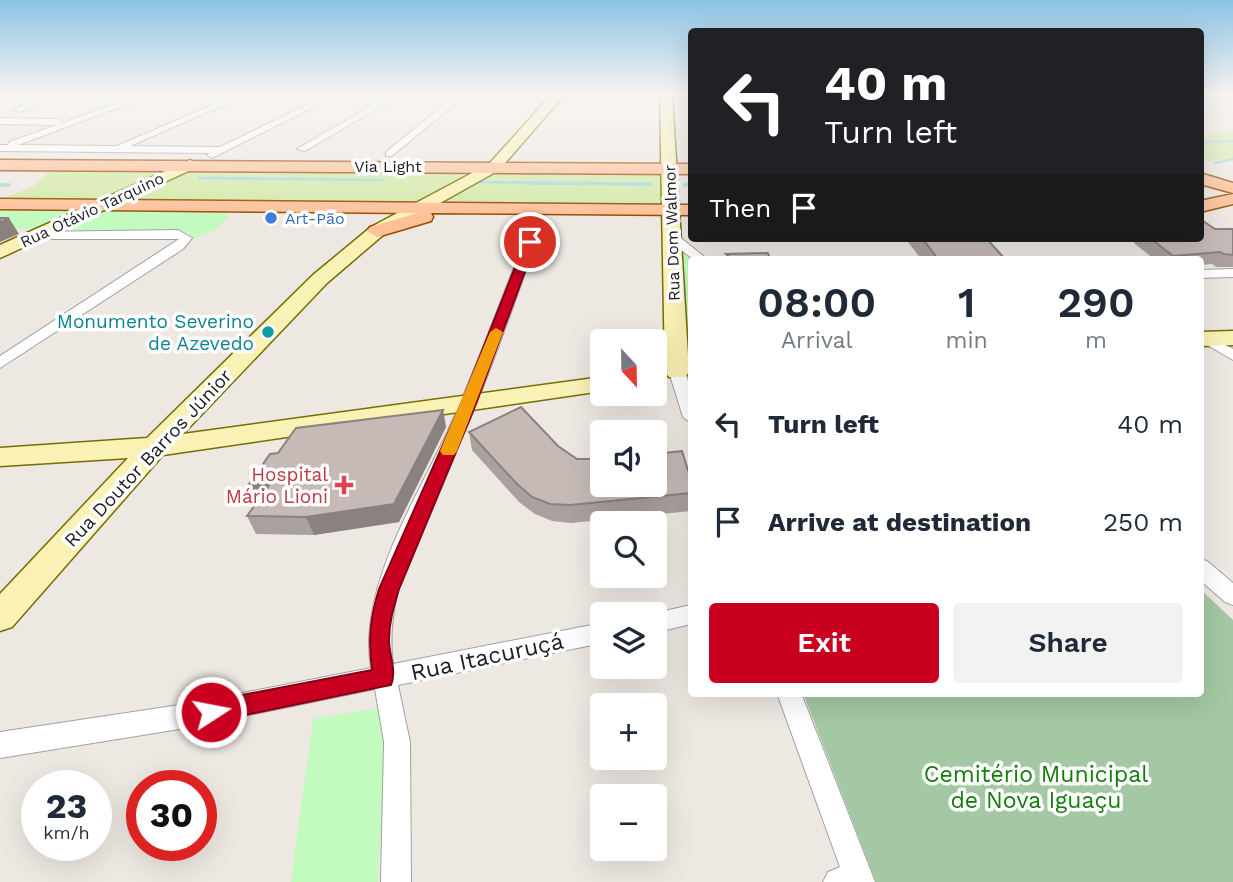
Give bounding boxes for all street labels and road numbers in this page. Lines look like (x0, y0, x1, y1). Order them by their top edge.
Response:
street label: Via Light (354, 157, 422, 176)
street label: Rua Dom Walmor (660, 164, 684, 301)
street label: Rua Otávio Tarquino (17, 168, 167, 252)
street label: Rua Doutor Barros Júnior (59, 364, 237, 552)
street label: Rua Itacuruçá (408, 628, 566, 686)

